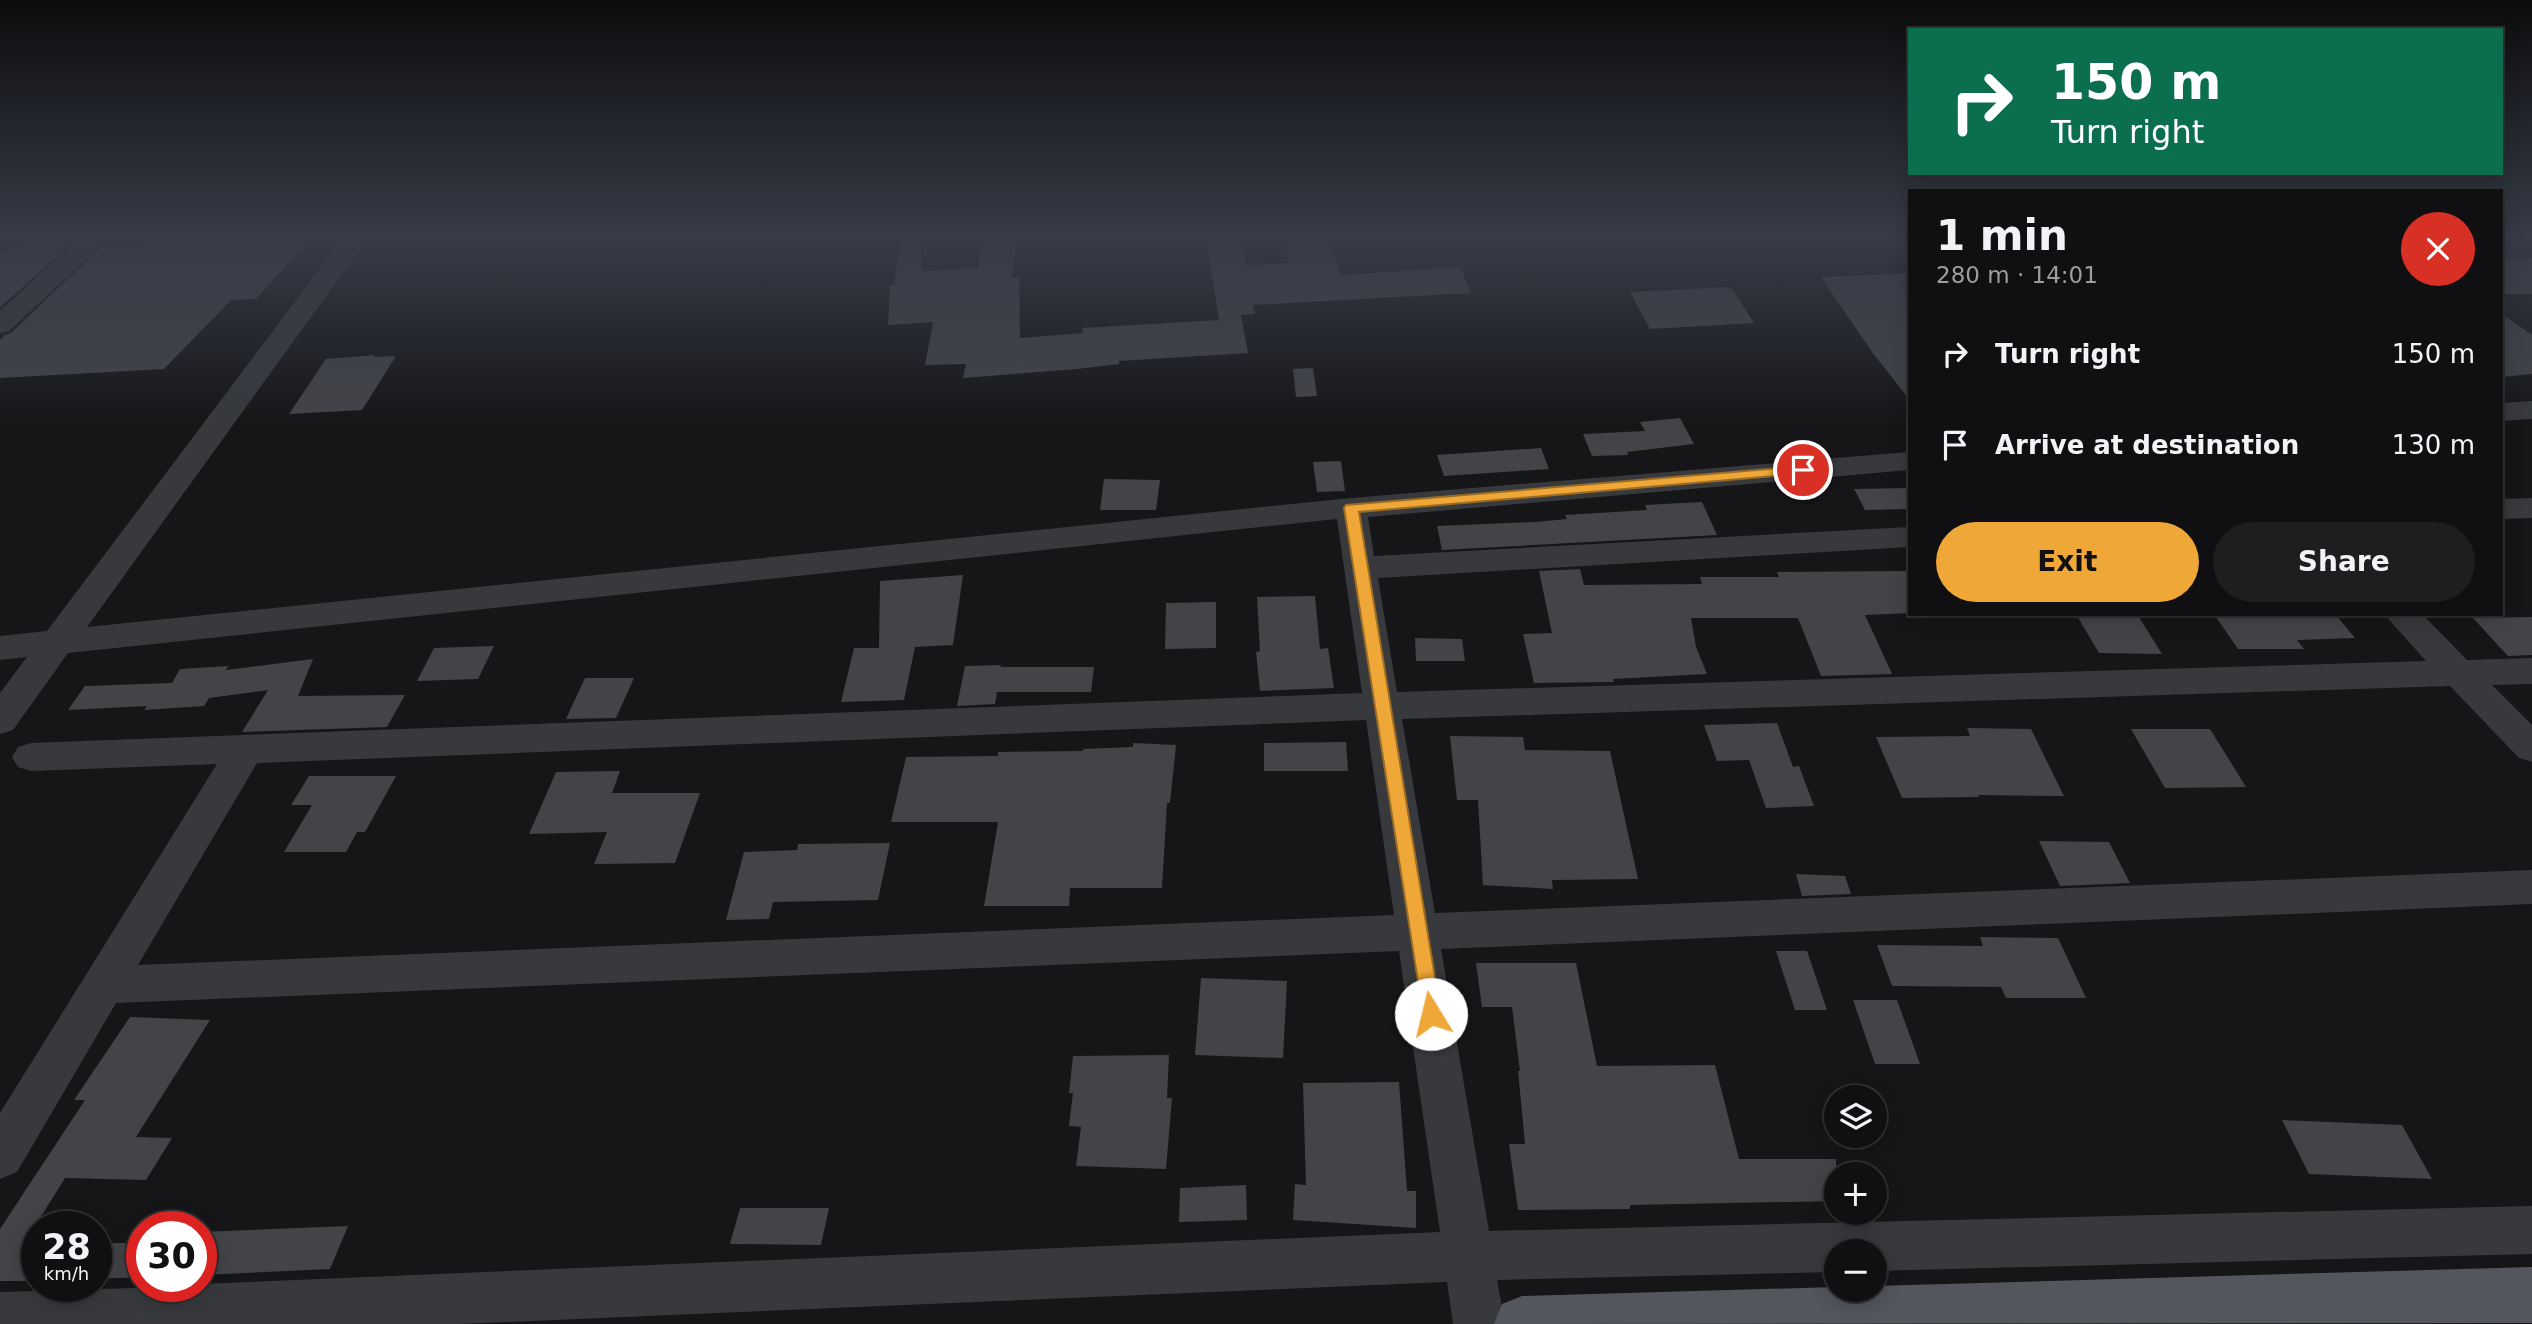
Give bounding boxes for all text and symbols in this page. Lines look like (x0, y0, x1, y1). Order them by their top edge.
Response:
text: 150 m (2051, 54, 2221, 111)
icon: right (1936, 56, 2027, 147)
text: Turn right (2051, 113, 2204, 151)
text: 1 min (1936, 211, 2068, 260)
button: close (2401, 212, 2475, 286)
text: 280 m · 14:01 (1936, 262, 2098, 288)
icon: right (1936, 335, 1974, 373)
text: Turn right (1995, 339, 2140, 369)
text: 150 m (2392, 339, 2475, 369)
icon: arrive (1936, 426, 1974, 464)
text: Arrive at destination (1995, 430, 2299, 460)
text: 130 m (2392, 430, 2475, 460)
pin (1773, 440, 1833, 500)
icon: arrive (1784, 451, 1822, 489)
button: Exit (1936, 522, 2199, 602)
button: Share (2213, 522, 2475, 602)
position arrow (1394, 977, 1468, 1051)
map controls (1824, 1085, 1887, 1302)
button: layers (1824, 1085, 1887, 1148)
button: + (1824, 1162, 1887, 1225)
speed limit sign: 30 (126, 1211, 217, 1302)
text: 28 (42, 1227, 91, 1267)
button: − (1824, 1239, 1887, 1302)
text: km/h (44, 1263, 89, 1284)

